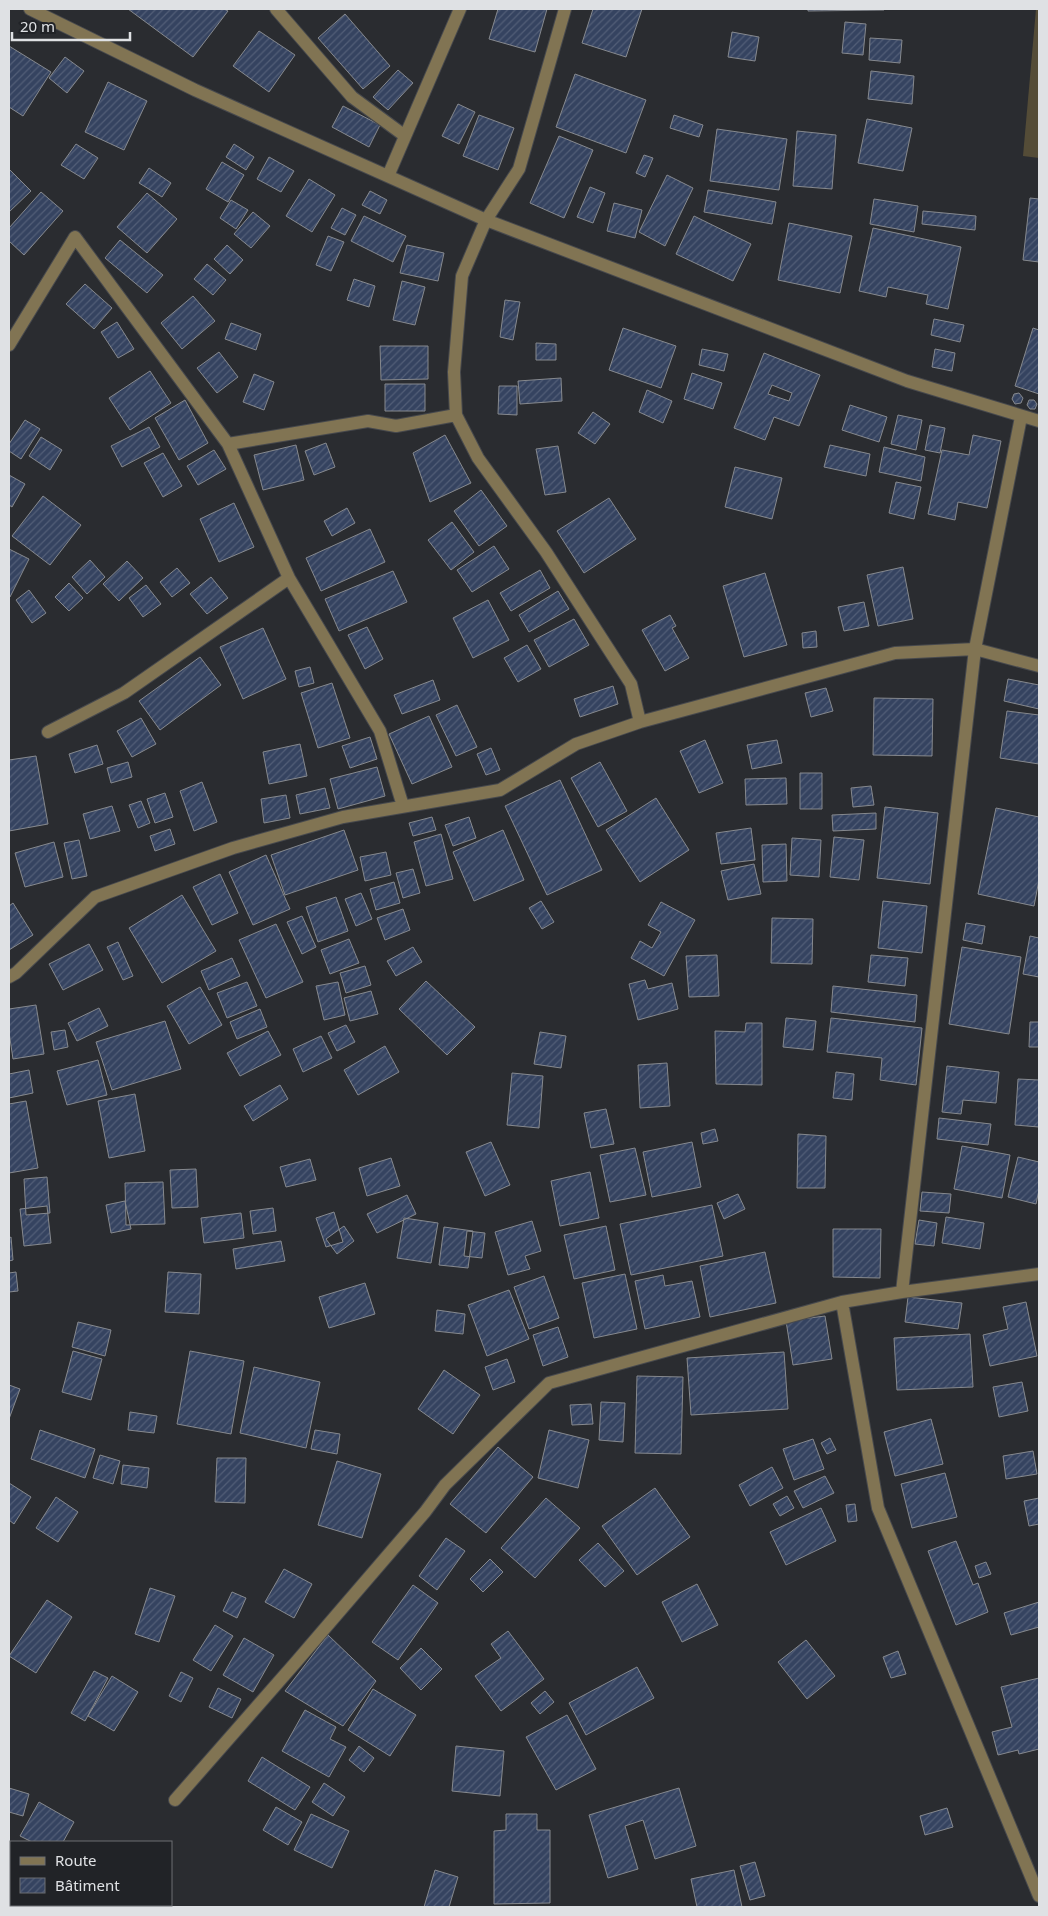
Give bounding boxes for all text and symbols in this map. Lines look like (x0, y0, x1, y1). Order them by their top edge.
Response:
scale bar (12, 10, 130, 42)
text: 20 m (20, 16, 55, 36)
legend (10, 1841, 172, 1906)
text: Route (55, 1850, 97, 1870)
text: Bâtiment (55, 1875, 120, 1895)

